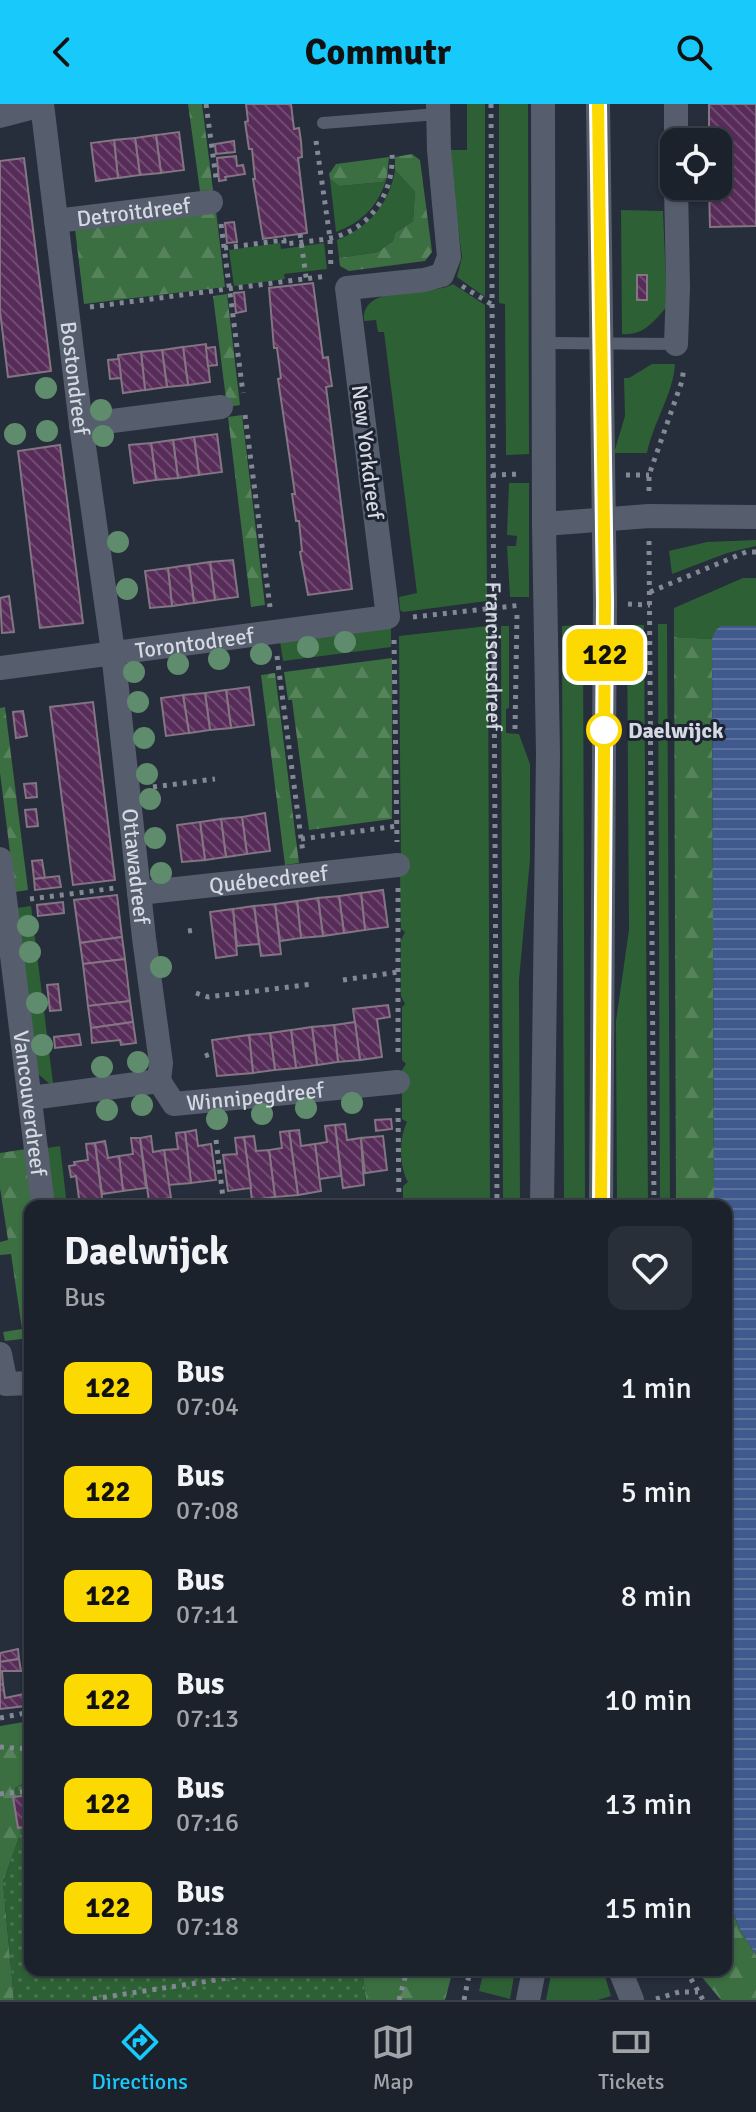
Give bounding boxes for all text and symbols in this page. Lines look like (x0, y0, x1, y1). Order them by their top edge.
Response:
icon: back (40, 30, 84, 74)
text: Commutr (305, 30, 451, 75)
icon: search (672, 30, 716, 74)
map controls (660, 128, 732, 200)
button: locate (660, 128, 732, 200)
street label: Detroitdreef (75, 191, 193, 232)
street label: Bostondreef (55, 320, 95, 438)
street label: New Yorkdreef (346, 383, 389, 522)
street label: Franciscusdreef (480, 581, 507, 732)
street label: Torontodreef (133, 622, 257, 664)
line badge: 122 (559, 629, 651, 681)
text: 122 (582, 638, 628, 672)
marker: Daelwijck (587, 713, 621, 747)
place label: Daelwijck (628, 717, 724, 744)
street label: Ottawadreef (116, 807, 156, 927)
street label: Québecdreef (208, 860, 331, 899)
street label: Vancouverdreef (7, 1029, 52, 1179)
street label: Winnipegdreef (185, 1076, 327, 1117)
button: heart (608, 1226, 692, 1310)
text: Daelwijck (64, 1228, 229, 1275)
text: Bus (64, 1282, 105, 1314)
text: Bus (176, 1354, 224, 1391)
text: 1 min (621, 1370, 692, 1407)
text: 122 (85, 1371, 131, 1405)
text: 07:04 (176, 1391, 239, 1423)
text: Bus (176, 1458, 224, 1495)
text: 5 min (621, 1474, 692, 1511)
text: 122 (85, 1475, 131, 1509)
text: 07:08 (176, 1495, 239, 1527)
text: Bus (176, 1562, 224, 1599)
text: 8 min (621, 1578, 692, 1615)
text: 122 (85, 1579, 131, 1613)
text: 07:11 (176, 1599, 239, 1631)
text: Bus (176, 1666, 224, 1703)
text: 10 min (605, 1682, 692, 1719)
text: 122 (85, 1683, 131, 1717)
text: 07:13 (176, 1703, 239, 1735)
text: Bus (176, 1770, 224, 1807)
text: 13 min (605, 1786, 692, 1823)
text: 122 (85, 1787, 131, 1821)
text: 07:16 (176, 1807, 239, 1839)
text: Bus (176, 1874, 224, 1911)
text: 15 min (605, 1890, 692, 1927)
text: 122 (85, 1891, 131, 1925)
text: 07:18 (176, 1911, 239, 1943)
tab: Directions (92, 2020, 188, 2095)
tab: Map (371, 2020, 415, 2095)
tab: Tickets (598, 2020, 664, 2095)

